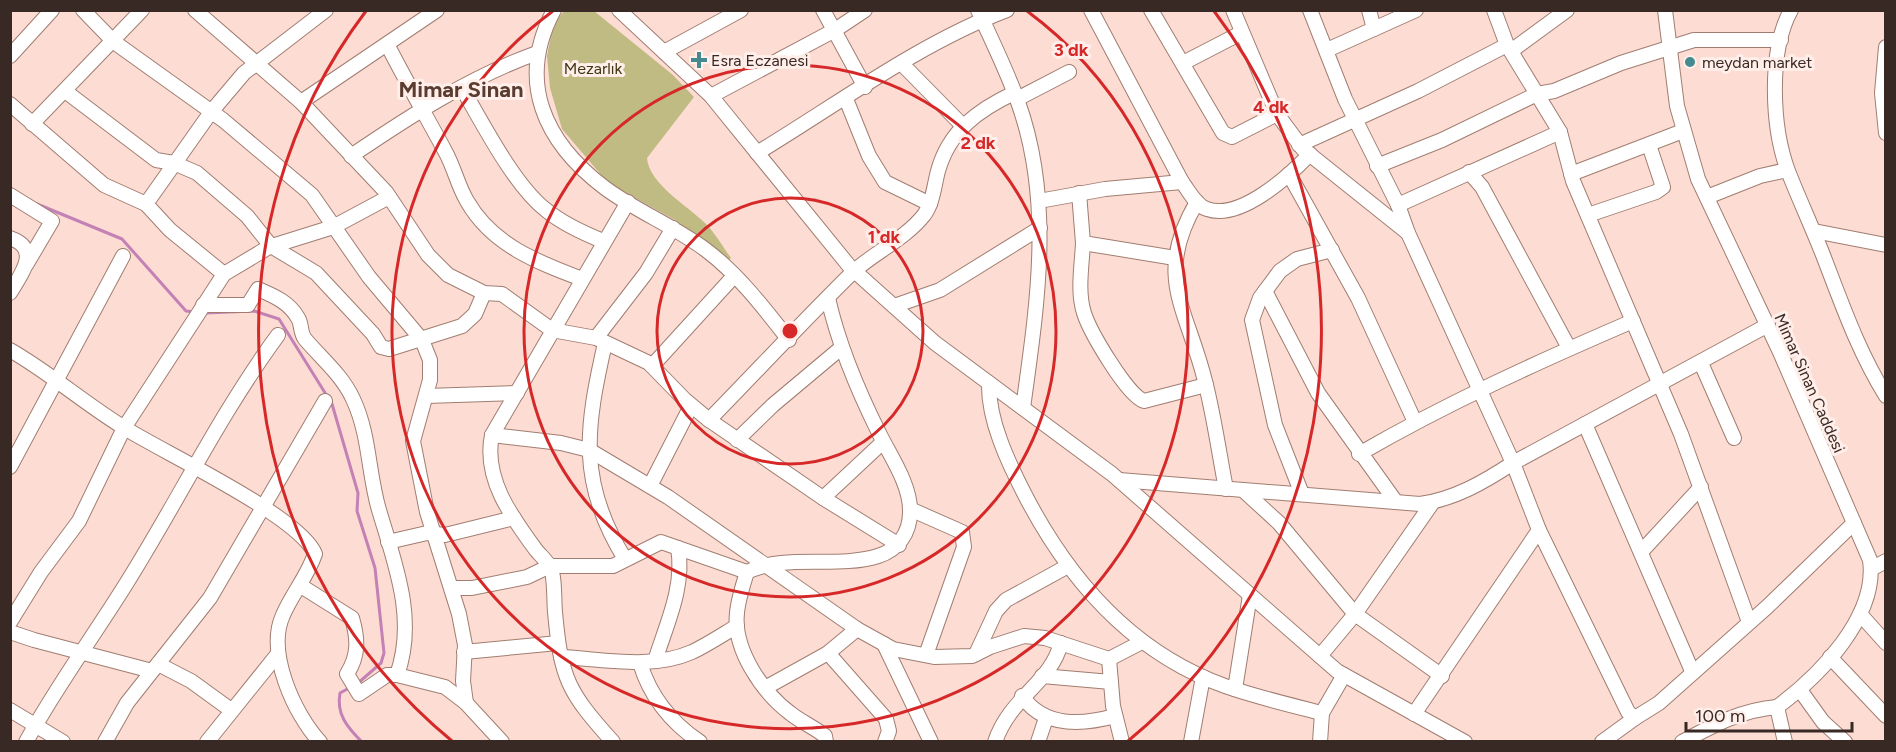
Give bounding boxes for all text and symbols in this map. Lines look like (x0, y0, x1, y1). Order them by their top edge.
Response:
text: 3 dk (1054, 39, 1089, 61)
place label: Esra Eczanesi (711, 51, 808, 70)
marker: Esra Eczanesi (692, 53, 706, 67)
place label: meydan market (1702, 53, 1812, 72)
marker: meydan market (1683, 55, 1697, 69)
park label: Mezarlık (564, 59, 623, 78)
district label: Mimar Sinan (399, 76, 523, 103)
text: 4 dk (1253, 96, 1289, 118)
text: 2 dk (960, 132, 996, 154)
text: 1 dk (868, 226, 900, 248)
street label: Mimar Sinan Caddesi (1770, 311, 1849, 456)
centre of rings (780, 321, 800, 341)
scale bar (1686, 695, 1852, 733)
text: 100 m (1695, 705, 1745, 727)

